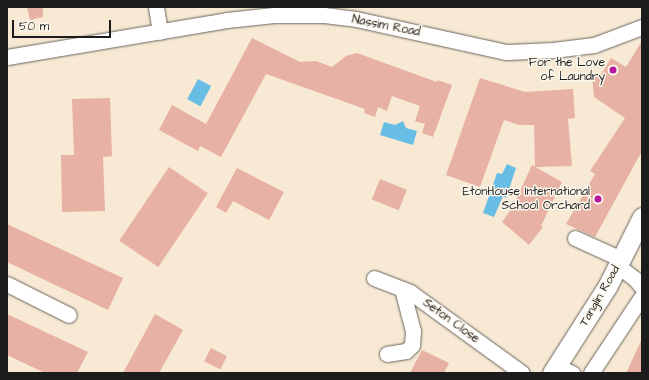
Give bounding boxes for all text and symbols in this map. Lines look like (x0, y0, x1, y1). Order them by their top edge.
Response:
scale bar (14, 12, 113, 38)
street label: Nassim Road (351, 12, 421, 40)
text: 50 m (19, 18, 49, 35)
place label: For the Love of Laundry (529, 56, 605, 84)
marker: For the Love of Laundry (608, 65, 618, 75)
place label: EtonHouse International School Orchard (463, 185, 590, 213)
marker: EtonHouse International School Orchard (593, 194, 603, 204)
street label: Tanglin Road (577, 263, 623, 329)
street label: Seton Close (420, 296, 482, 346)

